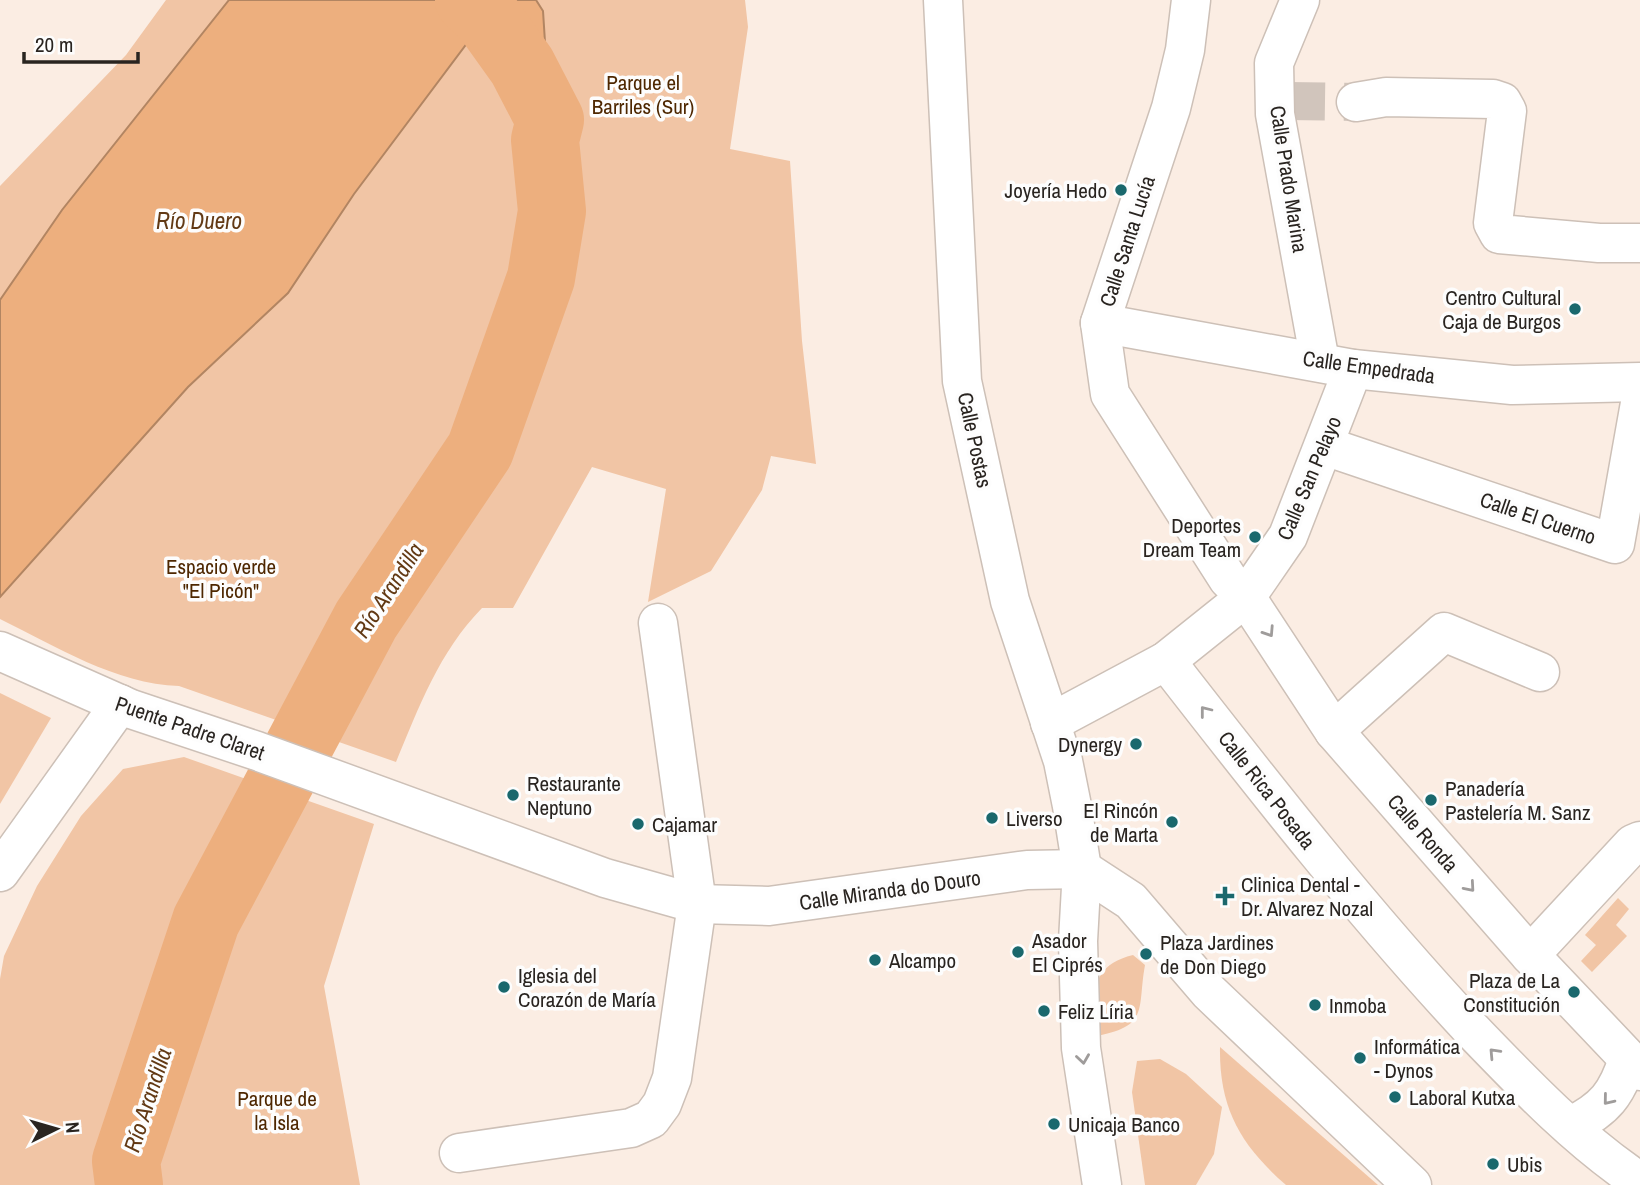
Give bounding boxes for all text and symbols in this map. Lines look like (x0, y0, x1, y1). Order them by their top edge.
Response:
scale bar (24, 21, 138, 65)
text: 20 m (35, 30, 73, 59)
park label: Parque el Barriles (Sur) (592, 68, 694, 121)
street label: Calle Prado Marina (1263, 103, 1315, 255)
street label: Calle Santa Lucía (1092, 171, 1162, 310)
place label: Joyería Hedo (1005, 176, 1107, 205)
marker: Joyería Hedo (1113, 182, 1129, 198)
water label: Río Duero (156, 205, 242, 236)
place label: Centro Cultural Caja de Burgos (1442, 283, 1561, 336)
marker: Centro Cultural Caja de Burgos (1567, 301, 1583, 317)
street label: Calle Empedrada (1301, 343, 1437, 391)
street label: Calle Postas (951, 390, 999, 490)
street label: Calle San Pelayo (1270, 412, 1348, 544)
street label: Calle El Cuerno (1476, 485, 1600, 551)
place label: Deportes Dream Team (1143, 511, 1241, 564)
marker: Deportes Dream Team (1247, 529, 1263, 545)
water label: Río Arandilla (346, 536, 430, 644)
park label: Espacio verde "El Picón" (166, 552, 276, 605)
one-way arrow (1261, 624, 1274, 637)
street label: Puente Padre Claret (112, 689, 269, 767)
one-way arrow (1201, 707, 1214, 719)
street label: Calle Rica Posada (1212, 725, 1323, 855)
place label: Dynergy (1058, 730, 1122, 759)
marker: Dynergy (1128, 736, 1144, 752)
place label: Restaurante Neptuno (527, 769, 621, 822)
place label: Panadería Pastelería M. Sanz (1445, 774, 1591, 827)
marker: Restaurante Neptuno (505, 787, 521, 803)
street label: Calle Ronda (1381, 788, 1465, 879)
marker: Panadería Pastelería M. Sanz (1423, 792, 1439, 808)
place label: El Rincón de Marta (1083, 796, 1158, 849)
place label: Liverso (1006, 804, 1062, 833)
place label: Cajamar (652, 810, 717, 839)
marker: Liverso (984, 810, 1000, 826)
marker: El Rincón de Marta (1164, 814, 1180, 830)
marker: Cajamar (630, 816, 646, 832)
street label: Calle Miranda do Douro (797, 863, 983, 917)
place label: Clinica Dental - Dr. Alvarez Nozal (1241, 870, 1373, 923)
one-way arrow (1462, 879, 1474, 892)
marker: Clinica Dental - Dr. Alvarez Nozal (1215, 886, 1235, 906)
place label: Asador El Ciprés (1031, 926, 1103, 979)
place label: Plaza Jardines de Don Diego (1160, 928, 1274, 981)
marker: Asador El Ciprés (1010, 944, 1026, 960)
place label: Alcampo (888, 946, 956, 975)
marker: Plaza Jardines de Don Diego (1138, 946, 1154, 962)
marker: Alcampo (867, 952, 883, 968)
place label: Iglesia del Corazón de María (518, 961, 656, 1014)
place label: Plaza de La Constitución (1463, 966, 1560, 1019)
marker: Iglesia del Corazón de María (496, 979, 512, 995)
marker: Plaza de La Constitución (1566, 984, 1582, 1000)
place label: Inmoba (1329, 991, 1387, 1020)
place label: Feliz Líria (1058, 997, 1134, 1026)
marker: Inmoba (1307, 997, 1323, 1013)
marker: Feliz Líria (1036, 1003, 1052, 1019)
place label: Informática - Dynos (1374, 1032, 1461, 1085)
water label: Río Arandilla (116, 1044, 178, 1156)
one-way arrow (1490, 1048, 1503, 1061)
marker: Informática - Dynos (1352, 1050, 1368, 1066)
one-way arrow (1075, 1053, 1090, 1065)
place label: Laboral Kutxa (1409, 1083, 1516, 1112)
park label: Parque de la Isla (237, 1084, 317, 1137)
marker: Laboral Kutxa (1387, 1089, 1403, 1105)
one-way arrow (1604, 1092, 1617, 1104)
north arrow (21, 1094, 91, 1164)
place label: Unicaja Banco (1068, 1110, 1180, 1139)
marker: Unicaja Banco (1046, 1116, 1062, 1132)
text: N (59, 1121, 86, 1134)
place label: Ubis (1507, 1150, 1542, 1179)
marker: Ubis (1485, 1156, 1501, 1172)

